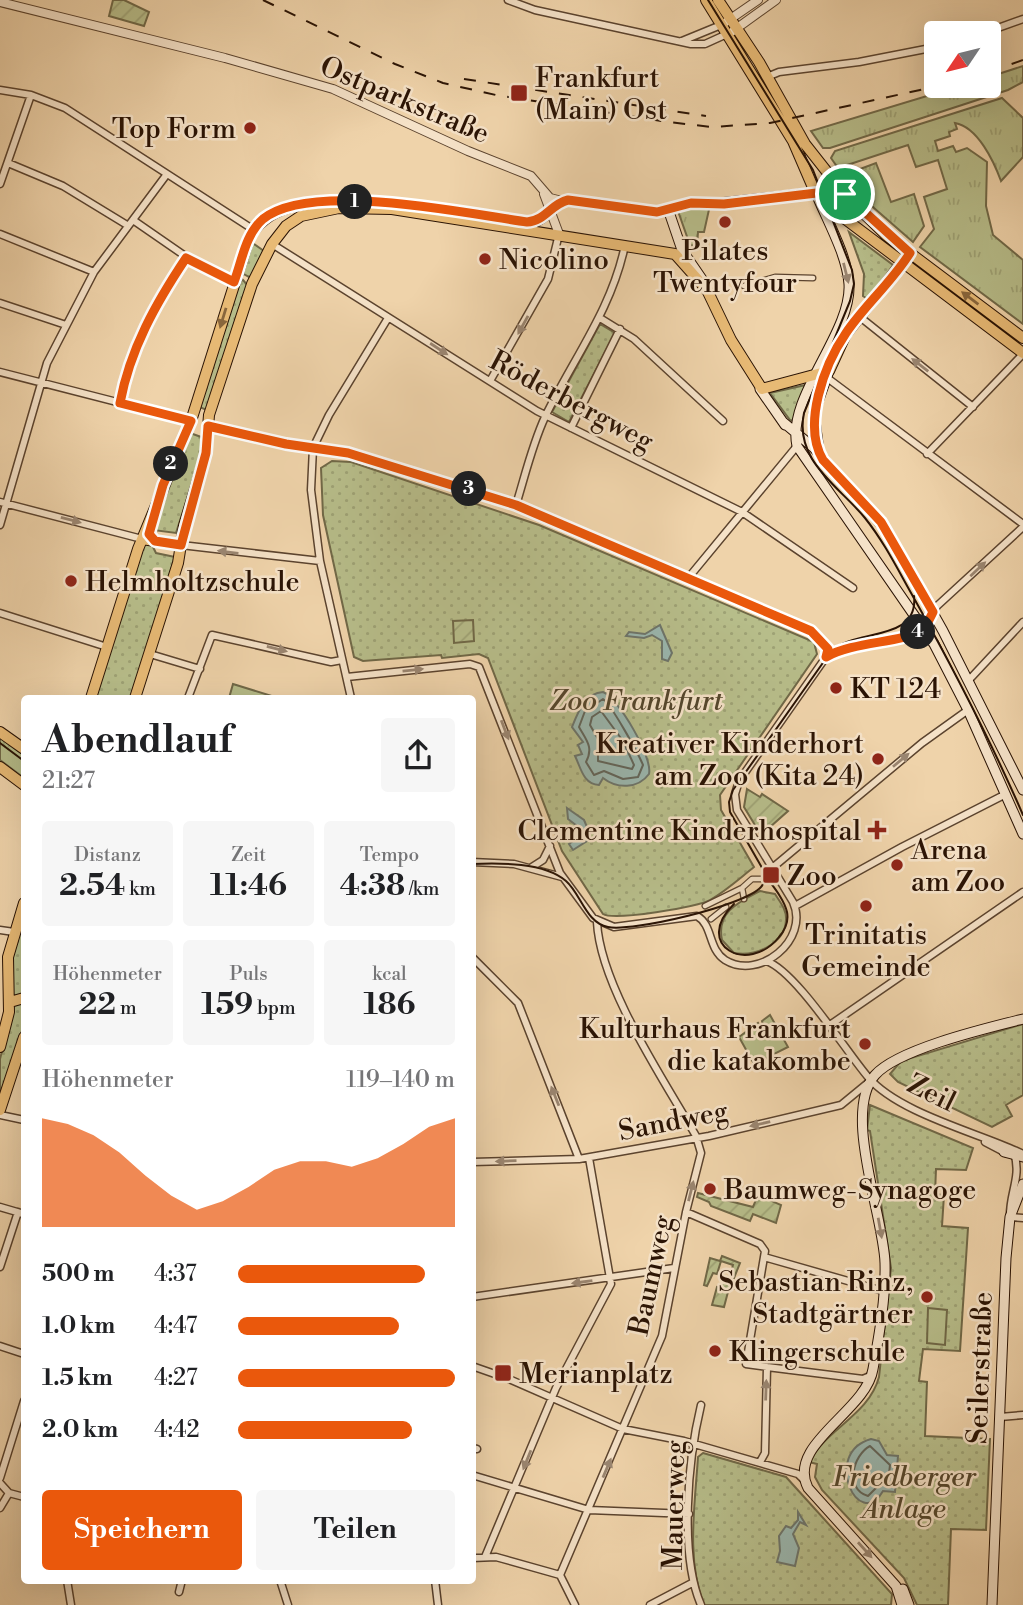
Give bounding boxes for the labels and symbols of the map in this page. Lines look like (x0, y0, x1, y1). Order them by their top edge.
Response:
north arrow (924, 21, 1001, 98)
street label: Ostparkstraße (314, 49, 494, 152)
place label: Frankfurt (Main) Ost (535, 61, 667, 128)
marker: Frankfurt (Main) Ost (509, 83, 529, 103)
place label: Top Form (112, 112, 236, 147)
marker: Top Form (242, 120, 258, 136)
pin (815, 164, 875, 224)
pin: 1 (338, 184, 372, 220)
marker: Pilates Twentyfour (717, 214, 733, 230)
place label: Pilates Twentyfour (653, 234, 797, 301)
place label: Nicolino (499, 243, 609, 278)
marker: Nicolino (477, 251, 493, 267)
one-way arrow (841, 263, 852, 285)
one-way arrow (961, 292, 979, 306)
one-way arrow (218, 307, 228, 328)
one-way arrow (517, 315, 529, 335)
one-way arrow (430, 343, 449, 356)
street label: Röderbergweg (483, 343, 660, 459)
one-way arrow (911, 358, 929, 373)
pin: 2 (154, 447, 188, 482)
pin: 3 (452, 472, 486, 506)
one-way arrow (61, 516, 82, 526)
one-way arrow (217, 546, 239, 557)
one-way arrow (969, 560, 986, 577)
place label: Helmholtzschule (85, 565, 300, 600)
marker: Helmholtzschule (63, 573, 79, 589)
pin: 4 (900, 614, 936, 650)
one-way arrow (266, 644, 288, 655)
one-way arrow (402, 665, 424, 676)
place label: KT 124 (850, 672, 941, 707)
marker: KT 124 (828, 680, 844, 696)
park label: Zoo Frankfurt (549, 684, 723, 719)
one-way arrow (500, 719, 511, 740)
place label: Kreativer Kinderhort am Zoo (Kita 24) (596, 727, 864, 794)
marker: Kreativer Kinderhort am Zoo (Kita 24) (870, 751, 886, 767)
one-way arrow (893, 753, 910, 768)
place label: Clementine Kinderhospital (518, 814, 861, 849)
marker: Clementine Kinderhospital (867, 820, 887, 840)
place label: Arena am Zoo (910, 833, 1005, 900)
marker: Arena am Zoo (889, 857, 905, 873)
place label: Zoo (787, 859, 837, 894)
marker: Zoo (761, 865, 781, 885)
marker: Trinitatis Gemeinde (858, 898, 874, 914)
place label: Trinitatis Gemeinde (801, 918, 931, 985)
place label: Kulturhaus Frankfurt die katakombe (579, 1012, 851, 1079)
marker: Kulturhaus Frankfurt die katakombe (857, 1036, 873, 1052)
street label: Zeil (901, 1067, 961, 1120)
one-way arrow (549, 1085, 560, 1106)
street label: Sandweg (616, 1094, 732, 1149)
one-way arrow (749, 1119, 771, 1130)
one-way arrow (495, 1155, 517, 1167)
place label: Baumweg-Synagoge (723, 1173, 976, 1208)
one-way arrow (686, 1180, 697, 1202)
marker: Baumweg-Synagoge (702, 1181, 718, 1197)
street label: Baumweg (621, 1212, 681, 1340)
one-way arrow (875, 1217, 886, 1239)
place label: Sebastian Rinz, Stadtgärtner (718, 1265, 913, 1332)
one-way arrow (571, 1276, 593, 1287)
marker: Sebastian Rinz, Stadtgärtner (919, 1289, 935, 1305)
street label: Seilerstraße (960, 1291, 1001, 1445)
place label: Klingerschule (729, 1335, 905, 1370)
marker: Klingerschule (707, 1343, 723, 1359)
place label: Merianplatz (519, 1357, 673, 1392)
marker: Merianplatz (493, 1363, 513, 1383)
one-way arrow (761, 1379, 772, 1401)
street label: Mauerweg (656, 1439, 693, 1570)
one-way arrow (521, 1450, 532, 1471)
one-way arrow (602, 1457, 613, 1478)
park label: Friedberger Anlage (832, 1460, 977, 1527)
one-way arrow (857, 1542, 872, 1559)

